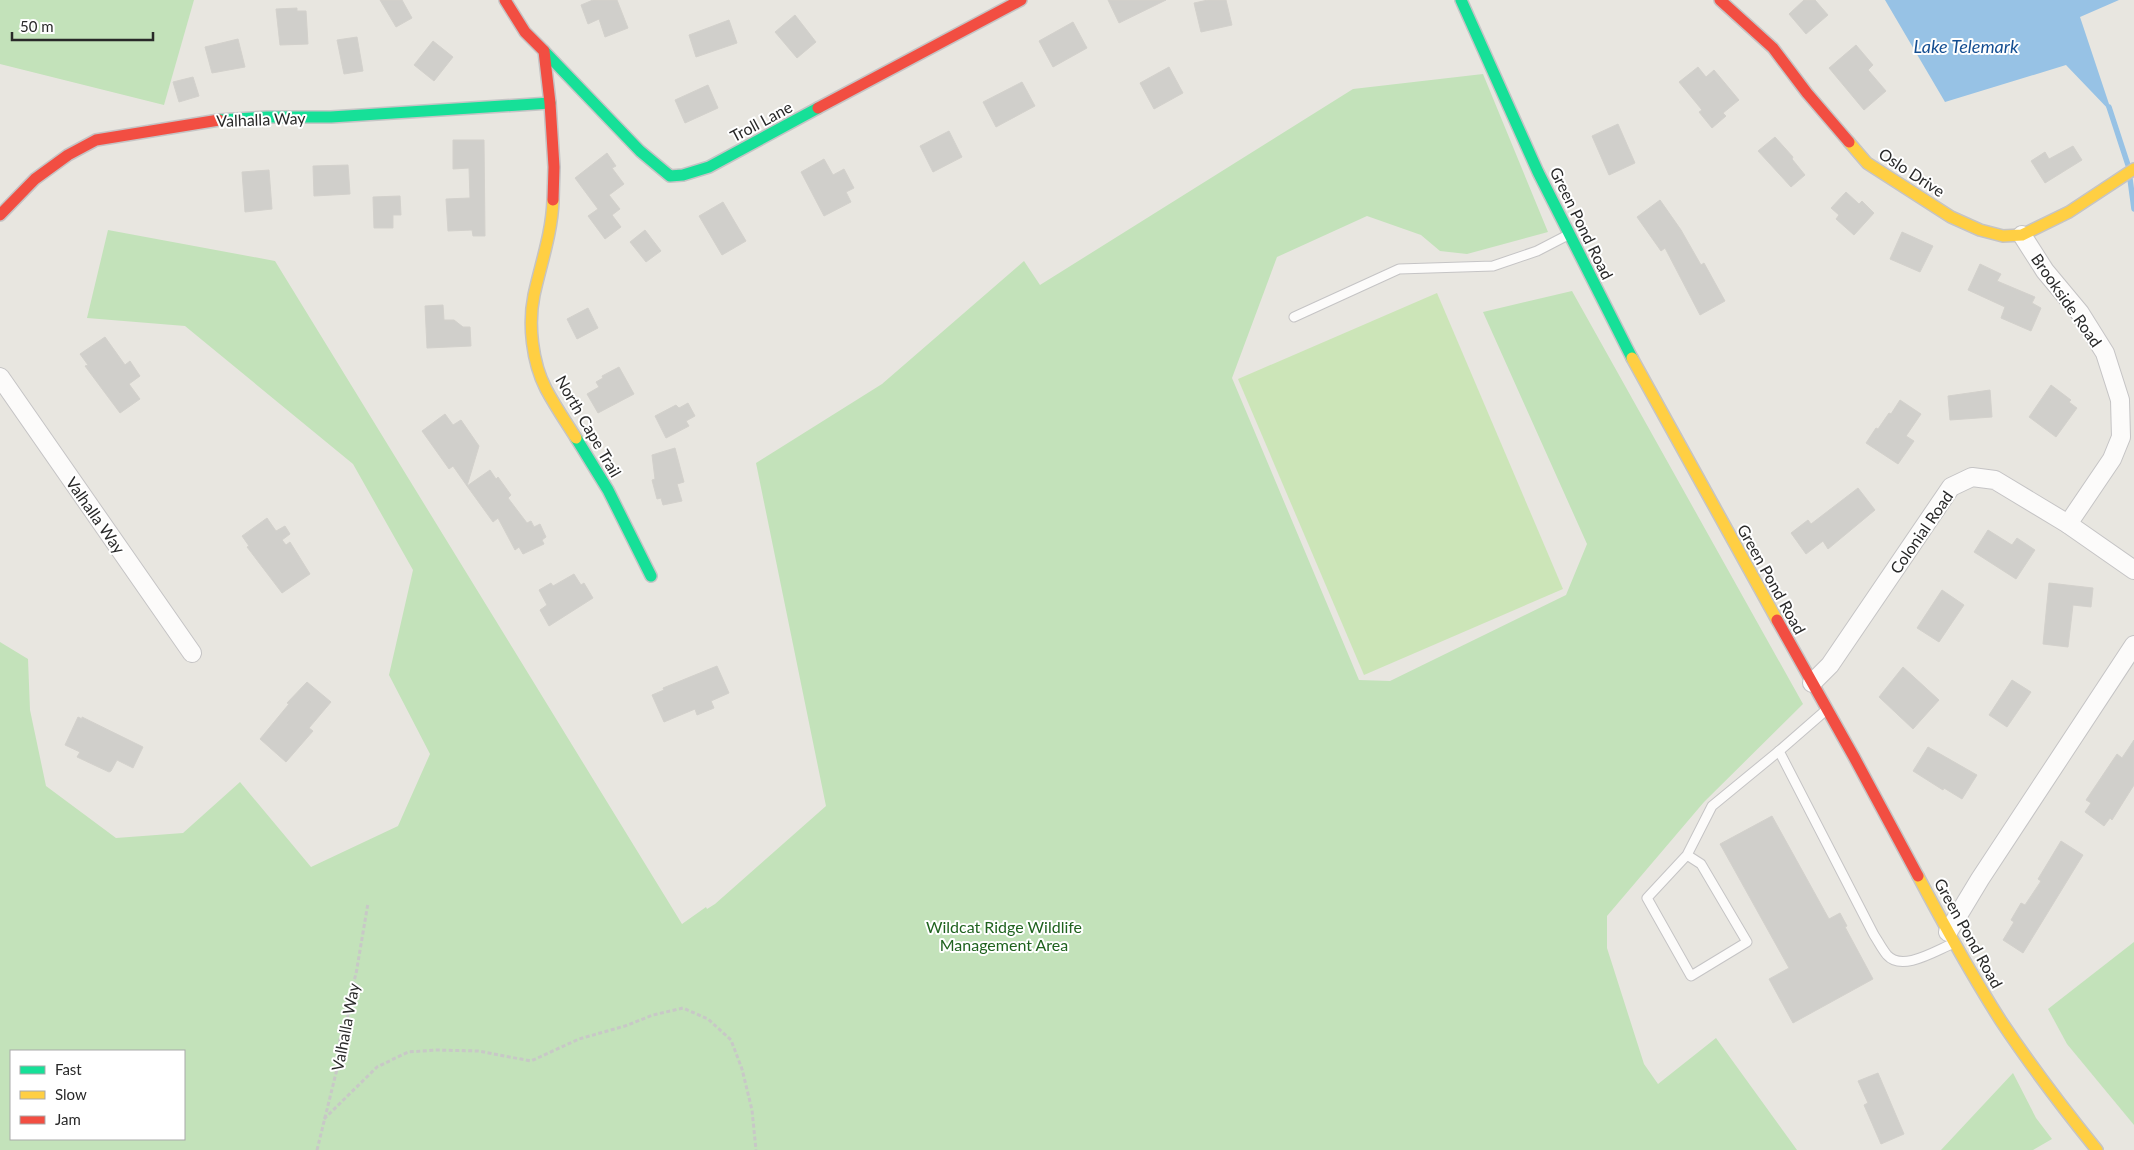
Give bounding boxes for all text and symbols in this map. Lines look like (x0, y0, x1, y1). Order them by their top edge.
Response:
scale bar (12, 10, 154, 42)
text: 50 m (20, 17, 54, 35)
water label: Lake Telemark (1914, 35, 2019, 57)
street label: Troll Lane (727, 97, 795, 145)
street label: Valhalla Way (216, 108, 307, 130)
street label: Oslo Drive (1876, 144, 1948, 200)
street label: Green Pond Road (1547, 164, 1617, 282)
street label: Brookside Road (2028, 250, 2106, 350)
street label: North Cape Trail (552, 372, 626, 480)
street label: Valhalla Way (63, 473, 130, 558)
street label: Colonial Road (1886, 487, 1956, 577)
street label: Green Pond Road (1734, 521, 1810, 637)
street label: Green Pond Road (1931, 875, 2007, 991)
park label: Wildcat Ridge Wildlife Management Area (926, 917, 1082, 954)
street label: Valhalla Way (327, 981, 363, 1073)
legend (10, 1050, 185, 1140)
text: Fast (55, 1060, 82, 1078)
text: Slow (55, 1085, 87, 1103)
text: Jam (55, 1110, 81, 1128)

